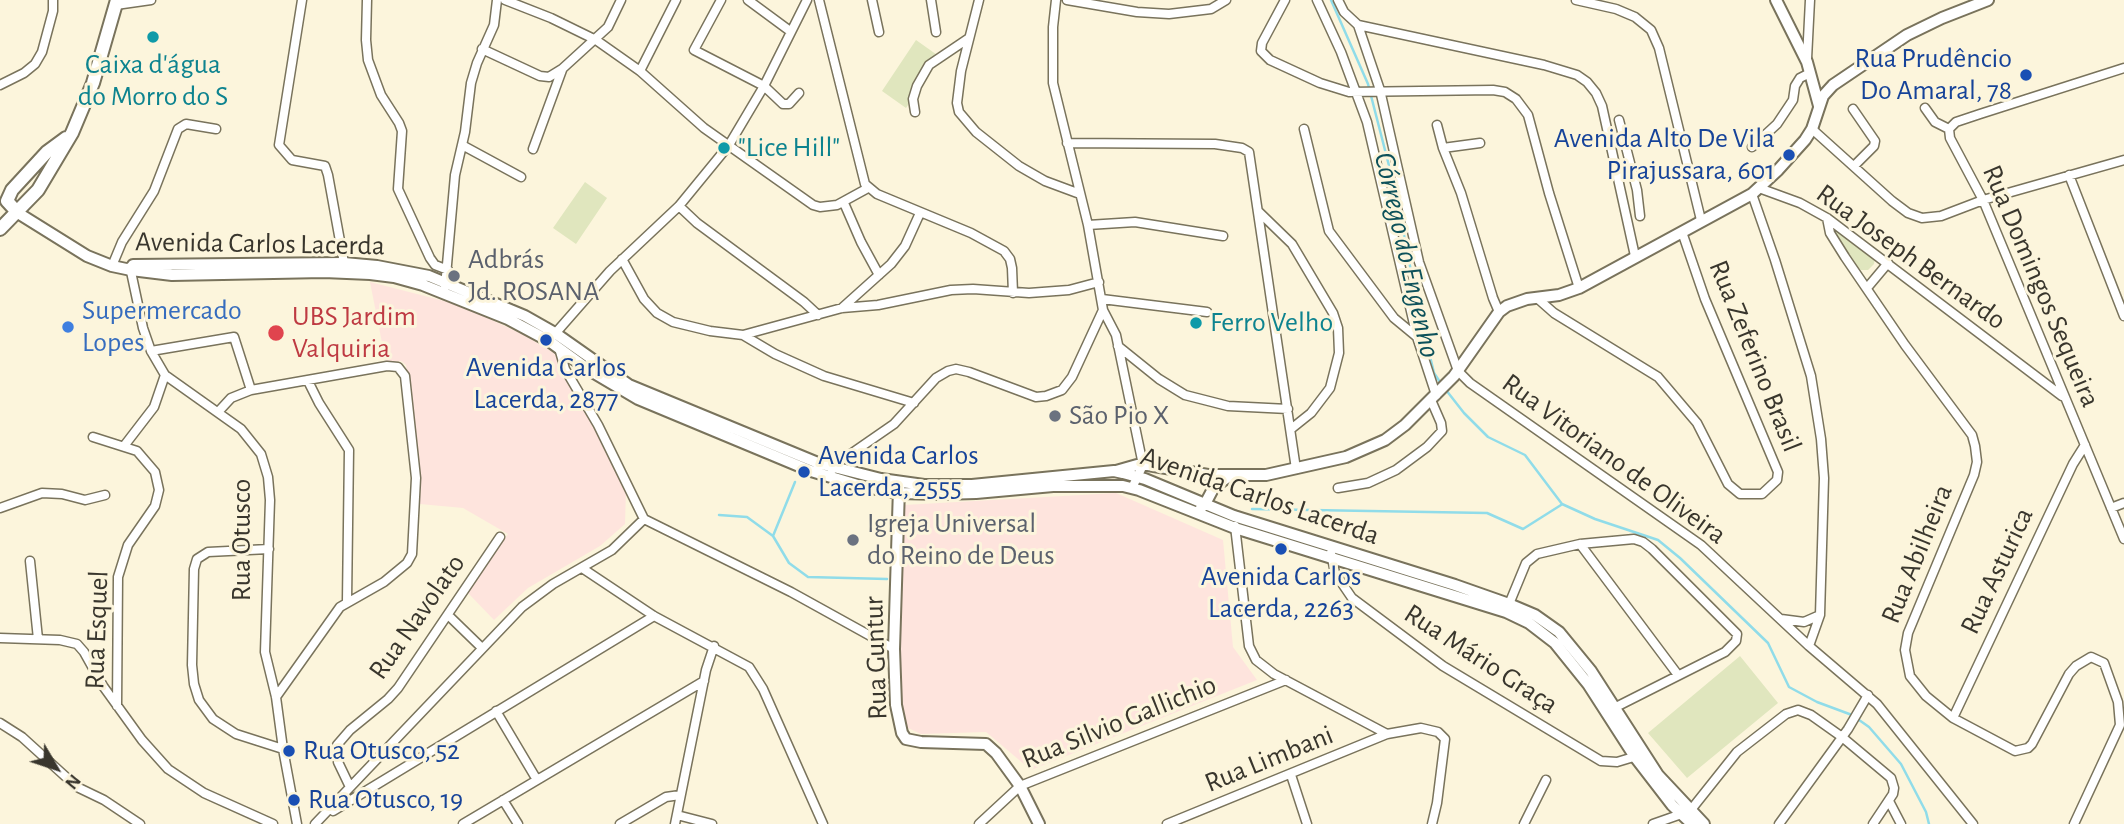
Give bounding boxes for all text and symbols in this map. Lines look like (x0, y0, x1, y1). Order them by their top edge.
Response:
marker: Caixa d'água do Morro do S (145, 29, 161, 45)
place label: Rua Prudêncio Do Amaral, 78 (1855, 42, 2012, 108)
place label: Caixa d'água do Morro do S (78, 48, 228, 114)
marker: Rua Prudêncio Do Amaral, 78 (2018, 67, 2034, 83)
place label: Avenida Alto De Vila Pirajussara, 601 (1554, 122, 1775, 188)
place label: "Lice Hill" (738, 131, 840, 165)
marker: "Lice Hill" (716, 140, 732, 156)
marker: Avenida Alto De Vila Pirajussara, 601 (1781, 147, 1797, 163)
water label: Córrego do Engenho (1366, 149, 1448, 361)
street label: Rua Domingos Sequeira (1975, 160, 2107, 412)
street label: Rua Joseph Bernardo (1810, 177, 2012, 337)
street label: Avenida Carlos Lacerda (135, 225, 385, 263)
place label: Adbrás Jd. ROSANA (468, 243, 599, 309)
street label: Rua Zeferino Brasil (1701, 255, 1809, 457)
marker: Adbrás Jd. ROSANA (446, 268, 462, 284)
place label: Supermercado Lopes (82, 294, 242, 360)
place label: UBS Jardim Valquiria (292, 300, 416, 366)
place label: Ferro Velho (1210, 306, 1333, 340)
marker: Ferro Velho (1188, 315, 1204, 331)
marker: Supermercado Lopes (60, 319, 76, 335)
marker: UBS Jardim Valquiria (266, 323, 286, 343)
marker: Avenida Carlos Lacerda, 2877 (538, 332, 554, 348)
place label: Avenida Carlos Lacerda, 2877 (466, 351, 626, 417)
street label: Rua Vitoriano de Oliveira (1495, 366, 1733, 552)
place label: São Pio X (1069, 399, 1169, 433)
marker: São Pio X (1047, 408, 1063, 424)
place label: Avenida Carlos Lacerda, 2555 (818, 439, 979, 505)
street label: Avenida Carlos Lacerda (1136, 439, 1384, 553)
marker: Avenida Carlos Lacerda, 2555 (796, 464, 812, 480)
street label: Rua Otusco (225, 479, 259, 601)
street label: Rua Abilheira (1874, 480, 1960, 628)
street label: Rua Asturica (1953, 502, 2041, 640)
place label: Igreja Universal do Reino de Deus (867, 507, 1055, 573)
marker: Igreja Universal do Reino de Deus (845, 532, 861, 548)
marker: Avenida Carlos Lacerda, 2263 (1273, 541, 1289, 557)
street label: Rua Navolato (362, 548, 472, 686)
place label: Avenida Carlos Lacerda, 2263 (1201, 560, 1361, 626)
street label: Rua Esquel (78, 570, 116, 690)
street label: Rua Guntur (857, 596, 895, 720)
street label: Rua Mário Graça (1398, 597, 1564, 721)
street label: Rua Silvio Gallichio (1017, 668, 1221, 776)
street label: Rua Limbani (1200, 718, 1338, 800)
north arrow (21, 733, 91, 803)
place label: Rua Otusco, 52 (303, 734, 460, 768)
marker: Rua Otusco, 52 (281, 743, 297, 759)
text: N (61, 770, 84, 793)
place label: Rua Otusco, 19 (308, 783, 463, 817)
marker: Rua Otusco, 19 (286, 792, 302, 808)

